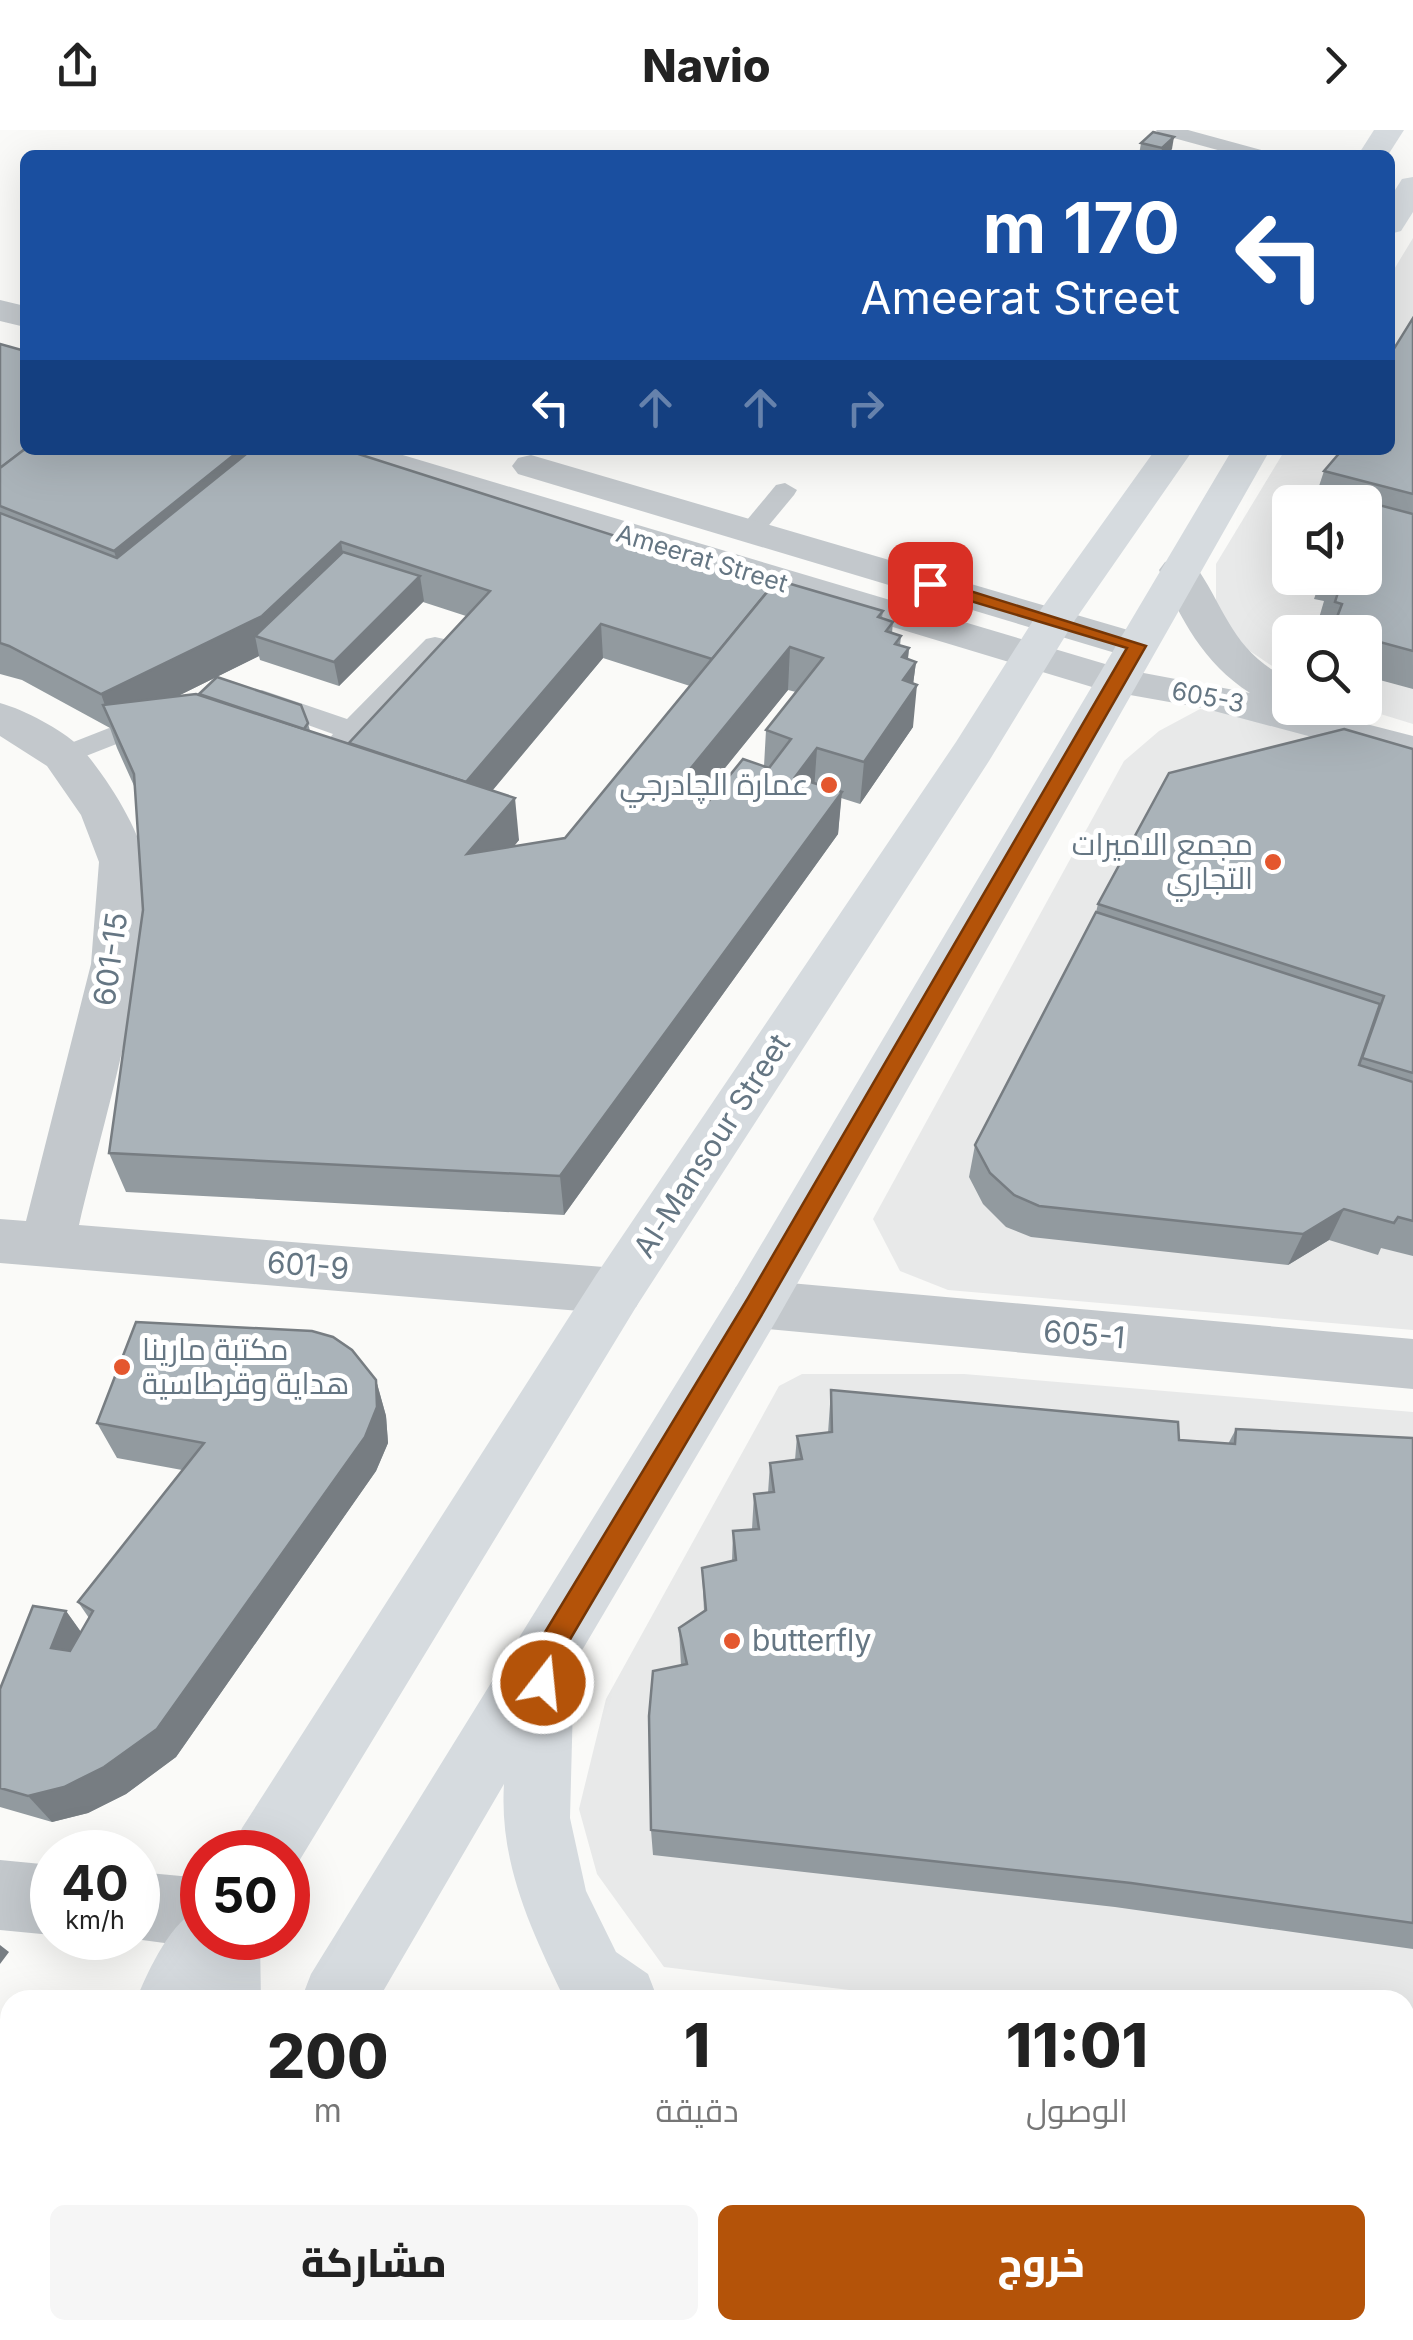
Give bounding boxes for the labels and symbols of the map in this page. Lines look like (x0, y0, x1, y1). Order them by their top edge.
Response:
street label: Ameerat Street (613, 518, 791, 598)
pin (888, 542, 973, 627)
street label: 605-3 (1169, 675, 1247, 719)
place label: عمارة الچادرجي (619, 766, 809, 808)
marker: عمارة الچادرجي (818, 774, 840, 796)
place label: مجمع الاميرات التجاري (1072, 826, 1253, 902)
marker: مجمع الاميرات التجاري (1262, 851, 1284, 873)
street label: 601-15 (86, 910, 134, 1008)
street label: Al-Mansour Street (625, 1027, 797, 1264)
street label: 601-9 (266, 1243, 351, 1287)
street label: 605-1 (1042, 1313, 1126, 1355)
place label: مكتبة مارينا هداية وقرطاسية (142, 1331, 349, 1401)
marker: مكتبة مارينا هداية وقرطاسية (111, 1356, 133, 1378)
place label: butterfly (752, 1622, 871, 1658)
marker: butterfly (721, 1630, 743, 1652)
position arrow (491, 1631, 595, 1735)
speed limit sign: 50 (180, 1830, 310, 1960)

